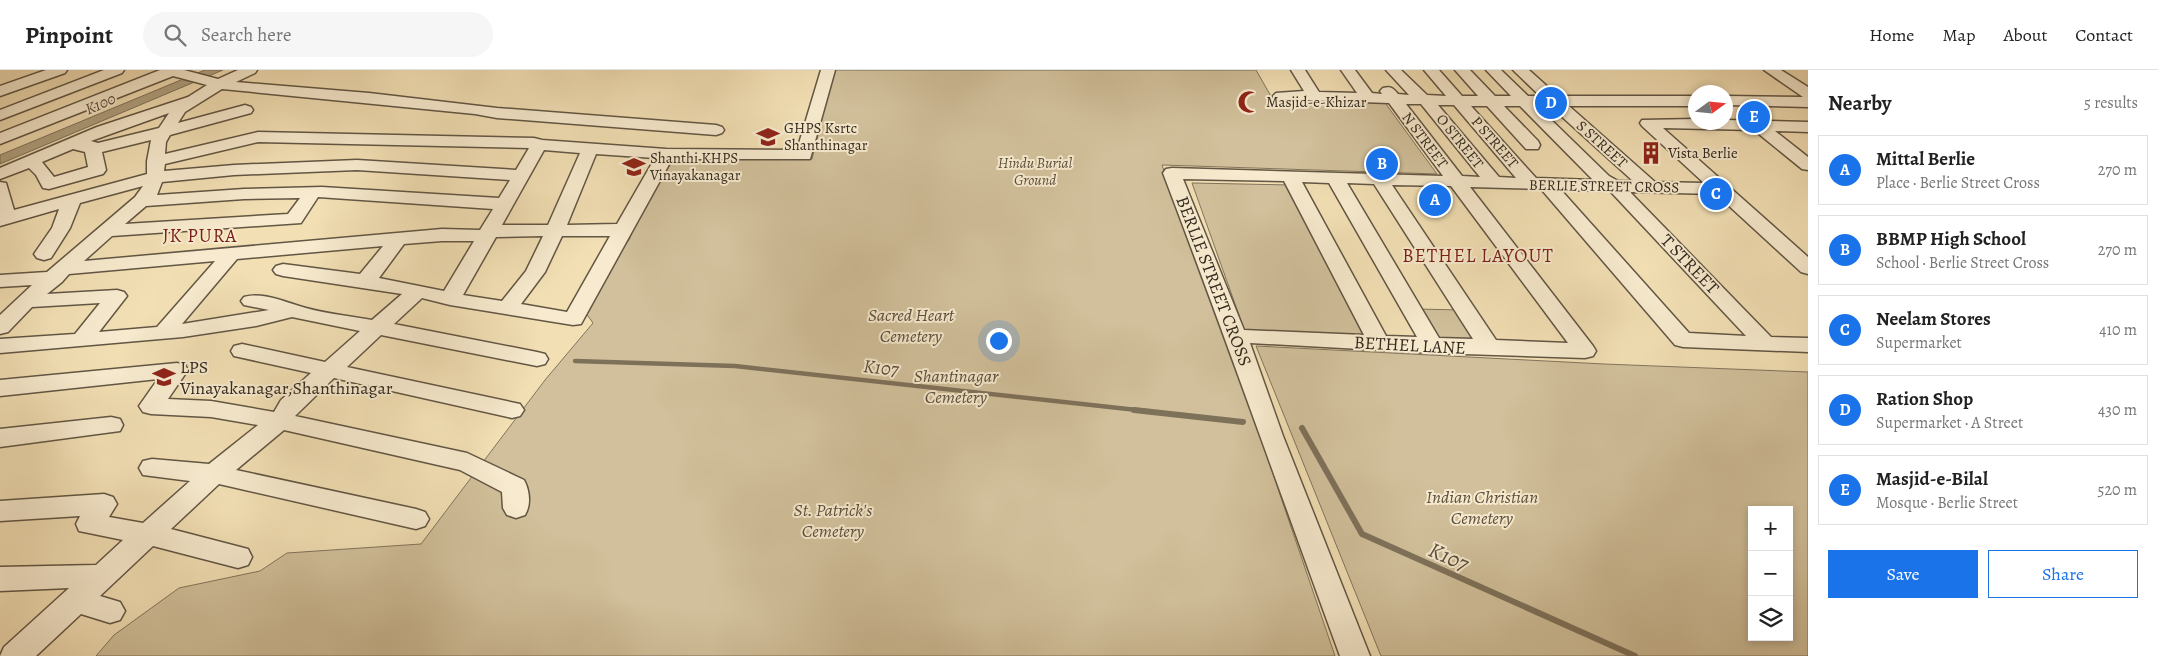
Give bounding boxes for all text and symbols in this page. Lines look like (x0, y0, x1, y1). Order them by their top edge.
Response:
search box (143, 12, 493, 57)
text: Pinpoint (25, 19, 113, 51)
icon: search (161, 21, 189, 49)
text: Search here (201, 22, 291, 48)
text: Home (1869, 23, 1914, 47)
text: Map (1942, 23, 1975, 47)
text: About (2003, 23, 2047, 47)
text: Contact (2075, 23, 2133, 47)
pin: D (1535, 84, 1567, 122)
north arrow (1688, 85, 1733, 130)
water label: K100 (82, 88, 119, 120)
mosque icon: Masjid-e-Khizar (1236, 89, 1262, 115)
text: Nearby (1828, 89, 1891, 117)
place label: Masjid-e-Khizar (1266, 92, 1367, 112)
text: 5 results (2084, 92, 2138, 114)
pin: E (1738, 98, 1770, 136)
street label: N STREET (1397, 108, 1453, 173)
street label: O STREET (1432, 110, 1489, 173)
street label: P STREET (1467, 112, 1524, 173)
street label: S STREET (1572, 116, 1632, 173)
place label: GHPS Ksrtc Shanthinagar (784, 118, 868, 155)
school or university icon: GHPS Ksrtc Shanthinagar (755, 124, 781, 150)
building icon: Vista Berlie (1638, 140, 1664, 166)
place label: Vista Berlie (1667, 143, 1738, 163)
pin: B (1366, 145, 1398, 183)
text: Mittal Berlie (1876, 146, 1975, 172)
place label: Shanthi KHPS Vinayakanagar (649, 148, 741, 185)
park label: Hindu Burial Ground (998, 153, 1073, 190)
school or university icon: Shanthi KHPS Vinayakanagar (621, 154, 647, 180)
text: A (1840, 159, 1850, 181)
text: 270 m (2098, 159, 2137, 181)
text: Place · Berlie Street Cross (1876, 172, 2040, 194)
street label: BERLIE STREET CROSS (1529, 175, 1679, 197)
pin: C (1700, 175, 1732, 213)
pin: A (1419, 181, 1451, 219)
street label: BERLIE STREET CROSS (1170, 192, 1258, 370)
district label: JK PURA (163, 223, 237, 249)
text: BBMP High School (1876, 226, 2026, 252)
street label: T STREET (1655, 229, 1725, 299)
text: B (1840, 239, 1850, 261)
text: 270 m (2098, 239, 2137, 261)
district label: BETHEL LAYOUT (1402, 243, 1554, 269)
text: School · Berlie Street Cross (1876, 252, 2049, 274)
park label: Sacred Heart Cemetery (868, 303, 955, 348)
text: Neelam Stores (1876, 306, 1991, 332)
text: C (1840, 319, 1850, 341)
text: 410 m (2099, 319, 2137, 341)
your location (986, 328, 1012, 354)
street label: BETHEL LANE (1354, 330, 1466, 360)
text: Supermarket (1876, 332, 1962, 354)
water label: K107 (862, 353, 901, 383)
place label: LPS Vinayakanagar,Shanthinagar (179, 355, 393, 400)
school or university icon: LPS Vinayakanagar,Shanthinagar (151, 364, 177, 390)
park label: Shantinagar Cemetery (914, 364, 999, 409)
text: Ration Shop (1876, 386, 1973, 412)
text: D (1839, 399, 1851, 421)
text: 430 m (2098, 399, 2137, 421)
text: Supermarket · A Street (1876, 412, 2023, 434)
text: Masjid-e-Bilal (1876, 466, 1988, 492)
text: E (1840, 479, 1850, 501)
text: 520 m (2098, 479, 2137, 501)
park label: Indian Christian Cemetery (1426, 485, 1538, 530)
text: Mosque · Berlie Street (1876, 492, 2018, 514)
park label: St. Patrick's Cemetery (794, 498, 872, 543)
map controls (1748, 506, 1793, 641)
button: + (1748, 506, 1793, 551)
water label: K107 (1424, 535, 1474, 579)
button: Save (1828, 550, 1978, 598)
button: Share (1988, 550, 2138, 598)
button: − (1748, 551, 1793, 596)
button: layers (1748, 596, 1793, 641)

